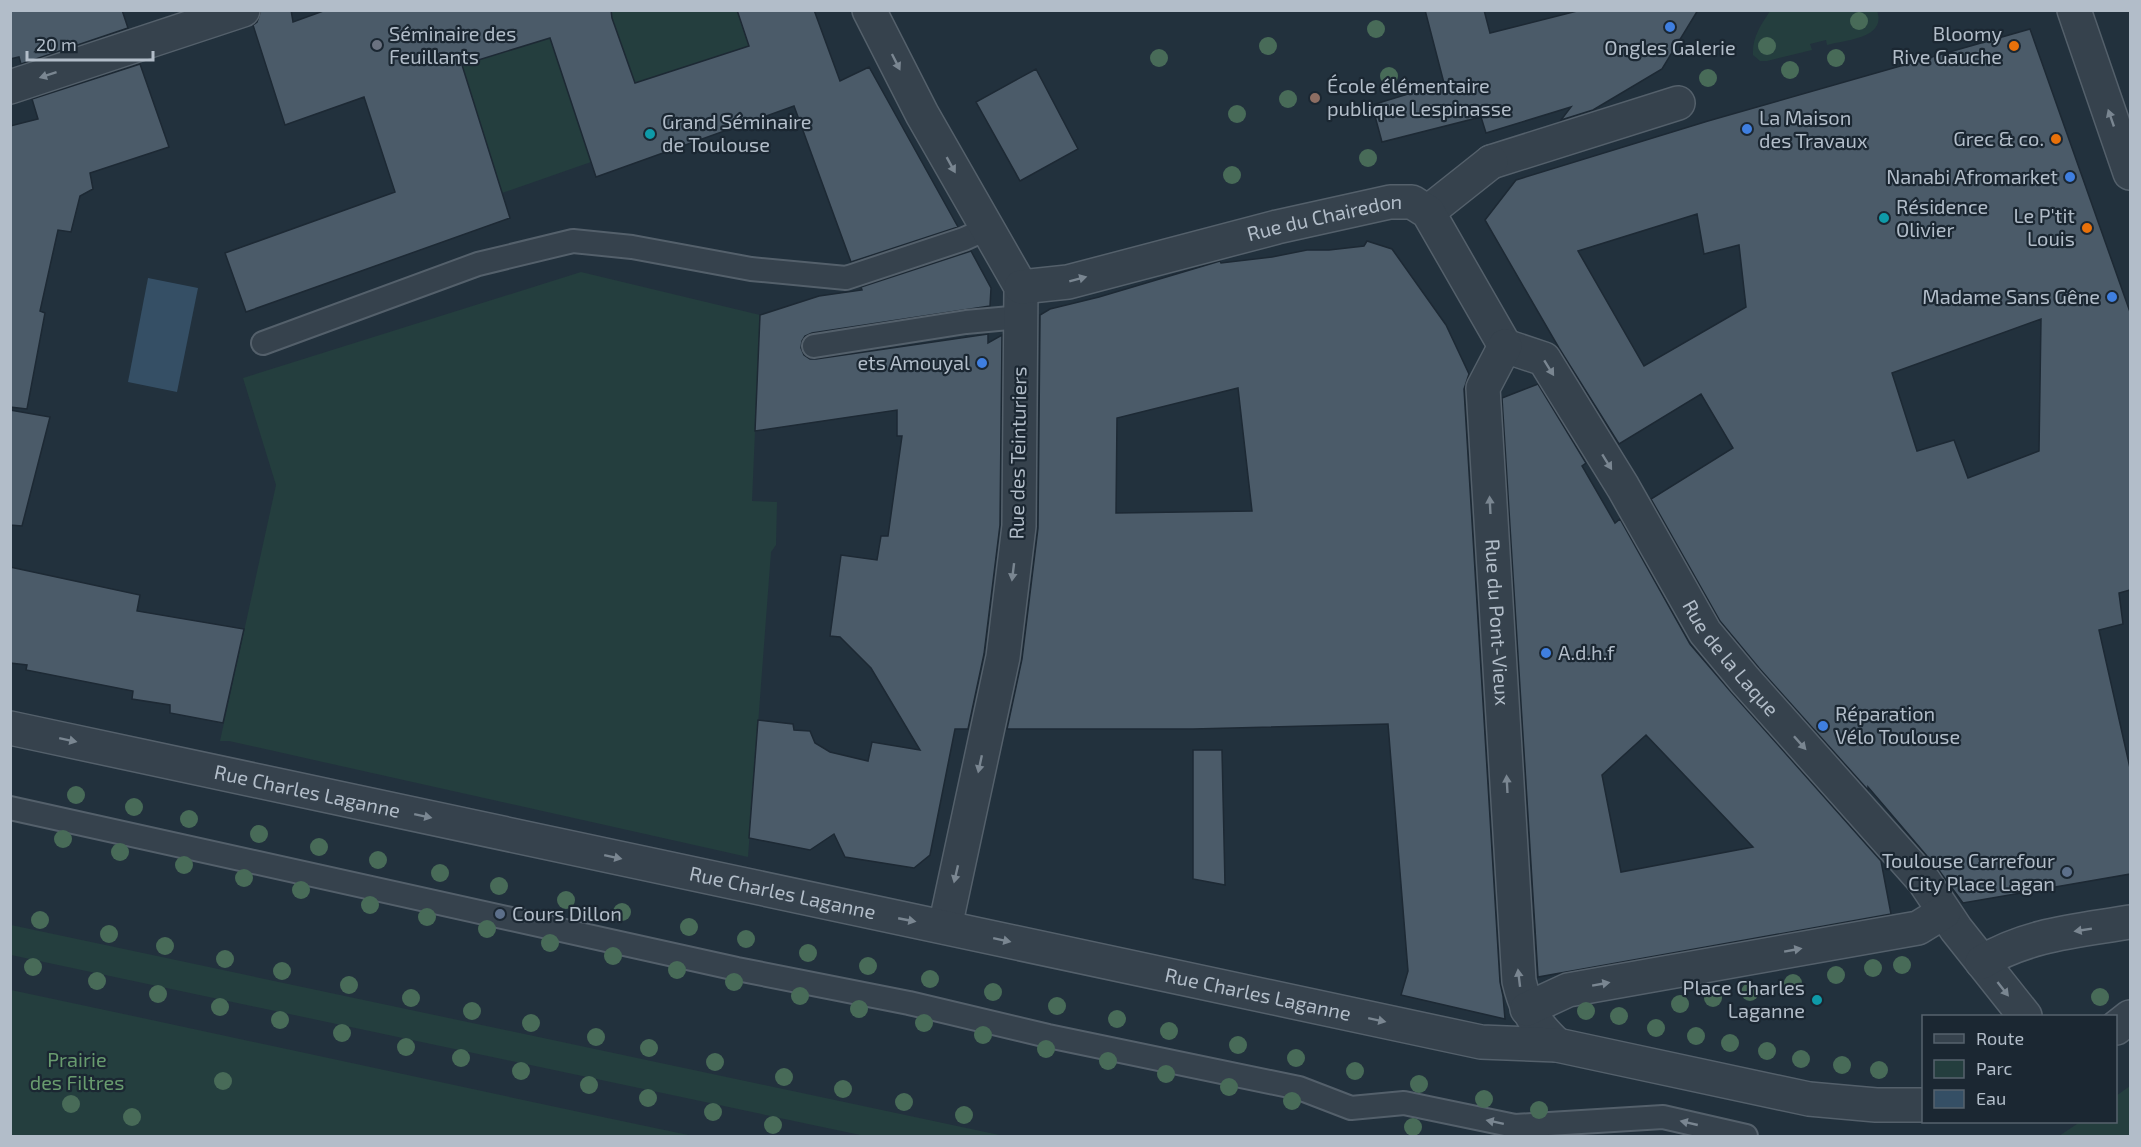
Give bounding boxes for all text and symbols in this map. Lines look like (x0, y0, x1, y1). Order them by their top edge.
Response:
marker: Ongles Galerie (1663, 20, 1677, 34)
place label: Séminaire des Feuillants (389, 21, 516, 68)
place label: Bloomy Rive Gauche (1892, 21, 2002, 68)
scale bar (27, 24, 153, 62)
text: 20 m (36, 33, 77, 55)
place label: Ongles Galerie (1604, 35, 1736, 59)
marker: Séminaire des Feuillants (370, 38, 384, 52)
marker: Bloomy Rive Gauche (2007, 39, 2021, 53)
one-way arrow (891, 54, 900, 71)
one-way arrow (39, 70, 57, 80)
place label: École élémentaire publique Lespinasse (1327, 73, 1512, 120)
marker: École élémentaire publique Lespinasse (1308, 91, 1322, 105)
place label: La Maison des Travaux (1759, 105, 1868, 152)
place label: Grand Séminaire de Toulouse (662, 109, 812, 156)
one-way arrow (2106, 109, 2116, 127)
marker: La Maison des Travaux (1740, 122, 1754, 136)
place label: Grec & co. (1953, 126, 2044, 150)
marker: Grand Séminaire de Toulouse (643, 127, 657, 141)
marker: Grec & co. (2049, 132, 2063, 146)
one-way arrow (946, 157, 956, 174)
place label: Nanabi Afromarket (1886, 164, 2058, 188)
marker: Nanabi Afromarket (2063, 170, 2077, 184)
street label: Rue du Chairedon (1244, 189, 1402, 245)
place label: Résidence Olivier (1896, 194, 1988, 241)
place label: Le P'tit Louis (2013, 203, 2075, 250)
marker: Résidence Olivier (1877, 211, 1891, 225)
marker: Le P'tit Louis (2080, 221, 2094, 235)
one-way arrow (1069, 274, 1088, 284)
place label: Madame Sans Gêne (1922, 284, 2100, 308)
marker: Madame Sans Gêne (2105, 290, 2119, 304)
place label: ets Amouyal (857, 350, 970, 374)
marker: ets Amouyal (975, 356, 989, 370)
one-way arrow (1544, 360, 1555, 376)
street label: Rue des Teinturiers (1003, 366, 1031, 540)
one-way arrow (1602, 454, 1613, 470)
one-way arrow (1485, 496, 1495, 515)
street label: Rue du Pont-Vieux (1481, 538, 1515, 707)
one-way arrow (1009, 563, 1018, 582)
street label: Rue de la Laque (1678, 595, 1784, 720)
place label: A.d.h.f (1558, 640, 1615, 664)
marker: A.d.h.f (1539, 646, 1553, 660)
place label: Réparation Vélo Toulouse (1835, 701, 1960, 748)
marker: Réparation Vélo Toulouse (1816, 719, 1830, 733)
one-way arrow (1793, 735, 1807, 750)
one-way arrow (58, 736, 77, 745)
one-way arrow (975, 755, 984, 774)
street label: Rue Charles Laganne (212, 759, 403, 822)
one-way arrow (1502, 774, 1512, 793)
one-way arrow (413, 812, 432, 821)
place label: Toulouse Carrefour City Place Lagan (1882, 848, 2055, 895)
one-way arrow (604, 853, 623, 862)
street label: Rue Charles Laganne (688, 860, 878, 923)
one-way arrow (951, 864, 961, 883)
marker: Toulouse Carrefour City Place Lagan (2060, 865, 2074, 879)
place label: Cours Dillon (512, 901, 622, 925)
marker: Cours Dillon (493, 907, 507, 921)
one-way arrow (897, 916, 916, 925)
one-way arrow (2073, 926, 2092, 935)
one-way arrow (992, 935, 1011, 945)
one-way arrow (1784, 945, 1803, 954)
street label: Rue Charles Laganne (1163, 962, 1353, 1025)
one-way arrow (1514, 968, 1524, 987)
place label: Place Charles Laganne (1683, 975, 1805, 1022)
one-way arrow (1592, 979, 1611, 988)
one-way arrow (1997, 981, 2010, 997)
marker: Place Charles Laganne (1810, 993, 1824, 1007)
legend (1922, 1015, 2117, 1123)
one-way arrow (1368, 1016, 1387, 1025)
text: Route (1976, 1027, 2024, 1049)
park label: Prairie des Filtres (30, 1047, 124, 1094)
text: Parc (1976, 1057, 2012, 1079)
text: Eau (1976, 1087, 2006, 1109)
one-way arrow (1486, 1116, 1504, 1126)
one-way arrow (1679, 1118, 1698, 1128)

